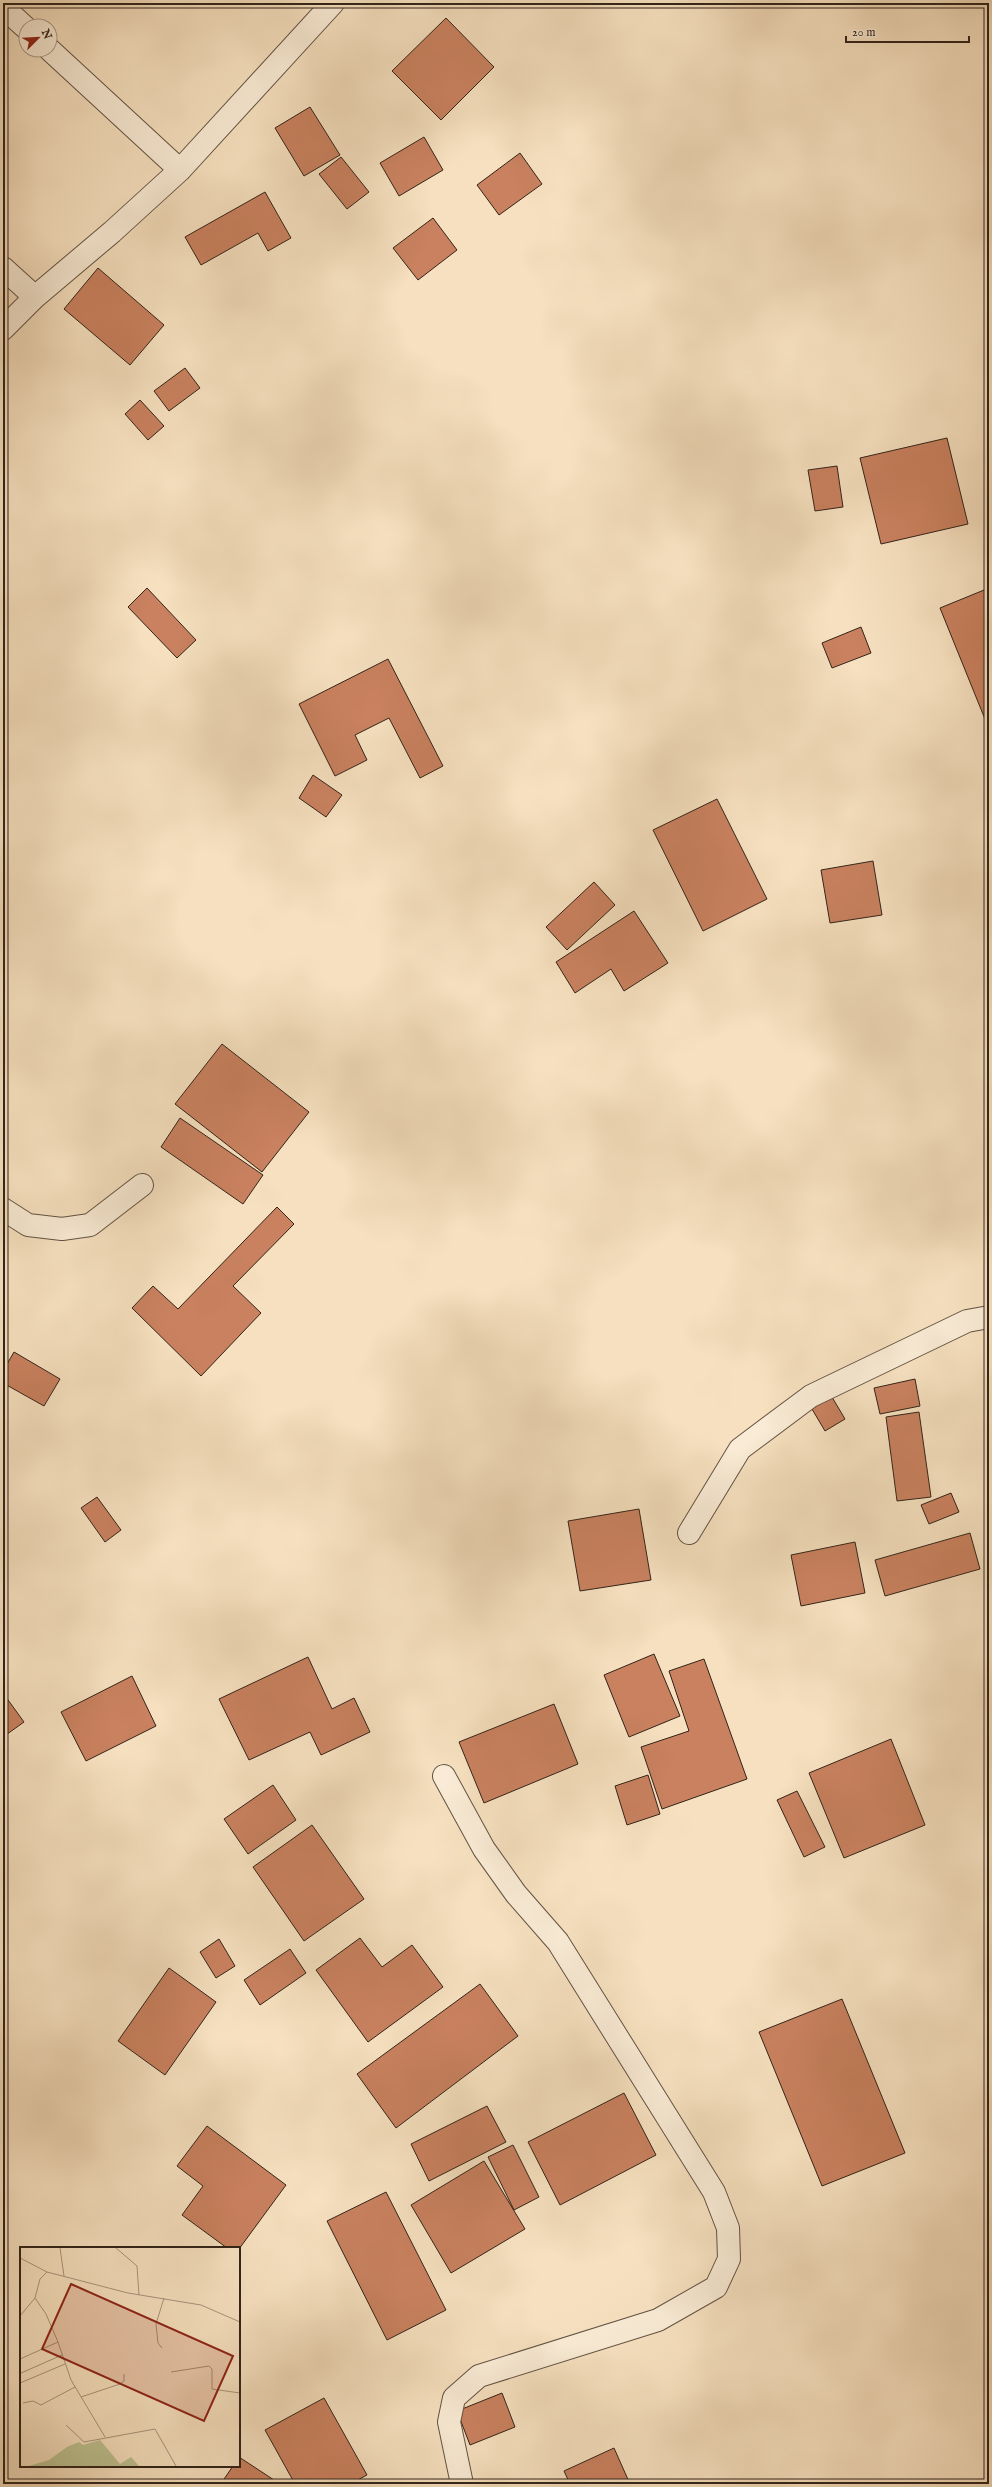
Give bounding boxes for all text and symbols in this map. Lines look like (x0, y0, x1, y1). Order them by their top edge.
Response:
north arrow (18, 18, 58, 58)
scale bar (846, 18, 969, 44)
text: 20 m (852, 25, 875, 40)
text: N (37, 26, 55, 42)
inset map (20, 2247, 240, 2467)

